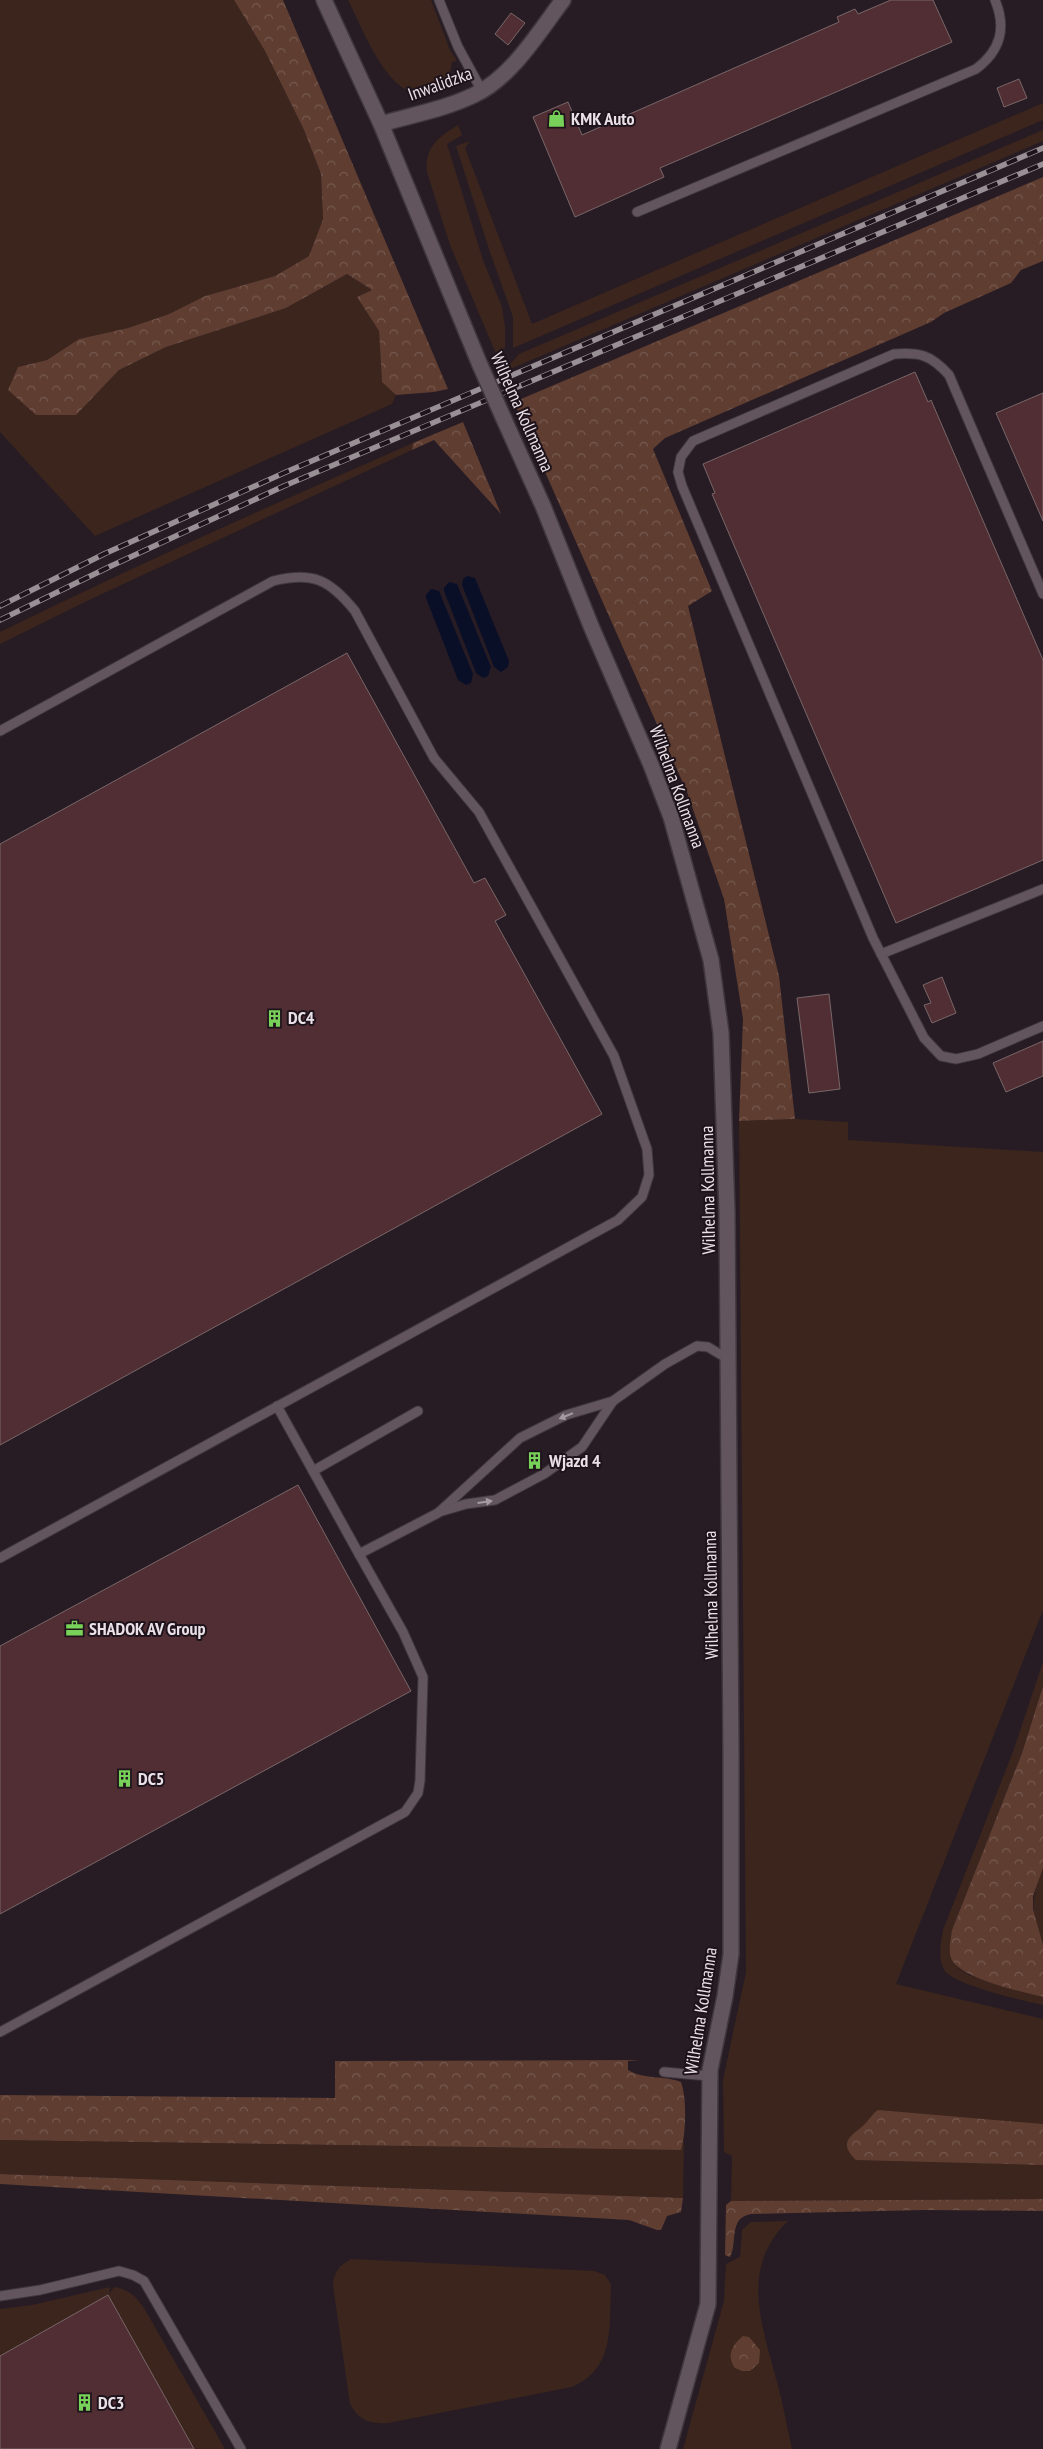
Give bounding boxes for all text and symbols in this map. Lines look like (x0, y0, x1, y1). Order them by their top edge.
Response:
street label: Inwalidzka (405, 61, 475, 106)
place label: KMK Auto (571, 107, 635, 130)
shop icon: KMK Auto (547, 109, 567, 129)
street label: Wilhelma Kollmanna (486, 348, 559, 475)
street label: Wilhelma Kollmanna (645, 722, 710, 851)
place label: DC4 (288, 1006, 315, 1029)
building icon: DC4 (264, 1008, 284, 1028)
street label: Wilhelma Kollmanna (695, 1125, 720, 1255)
one-way arrow (558, 1412, 573, 1420)
place label: Wjazd 4 (548, 1449, 601, 1472)
building icon: Wjazd 4 (525, 1451, 545, 1471)
one-way arrow (477, 1497, 493, 1505)
street label: Wilhelma Kollmanna (698, 1530, 723, 1660)
place label: SHADOK AV Group (89, 1617, 206, 1640)
office icon: SHADOK AV Group (65, 1619, 85, 1639)
place label: DC5 (138, 1767, 164, 1790)
building icon: DC5 (114, 1769, 134, 1789)
street label: Wilhelma Kollmanna (679, 1946, 722, 2076)
place label: DC3 (98, 2391, 124, 2414)
building icon: DC3 (74, 2393, 94, 2413)

